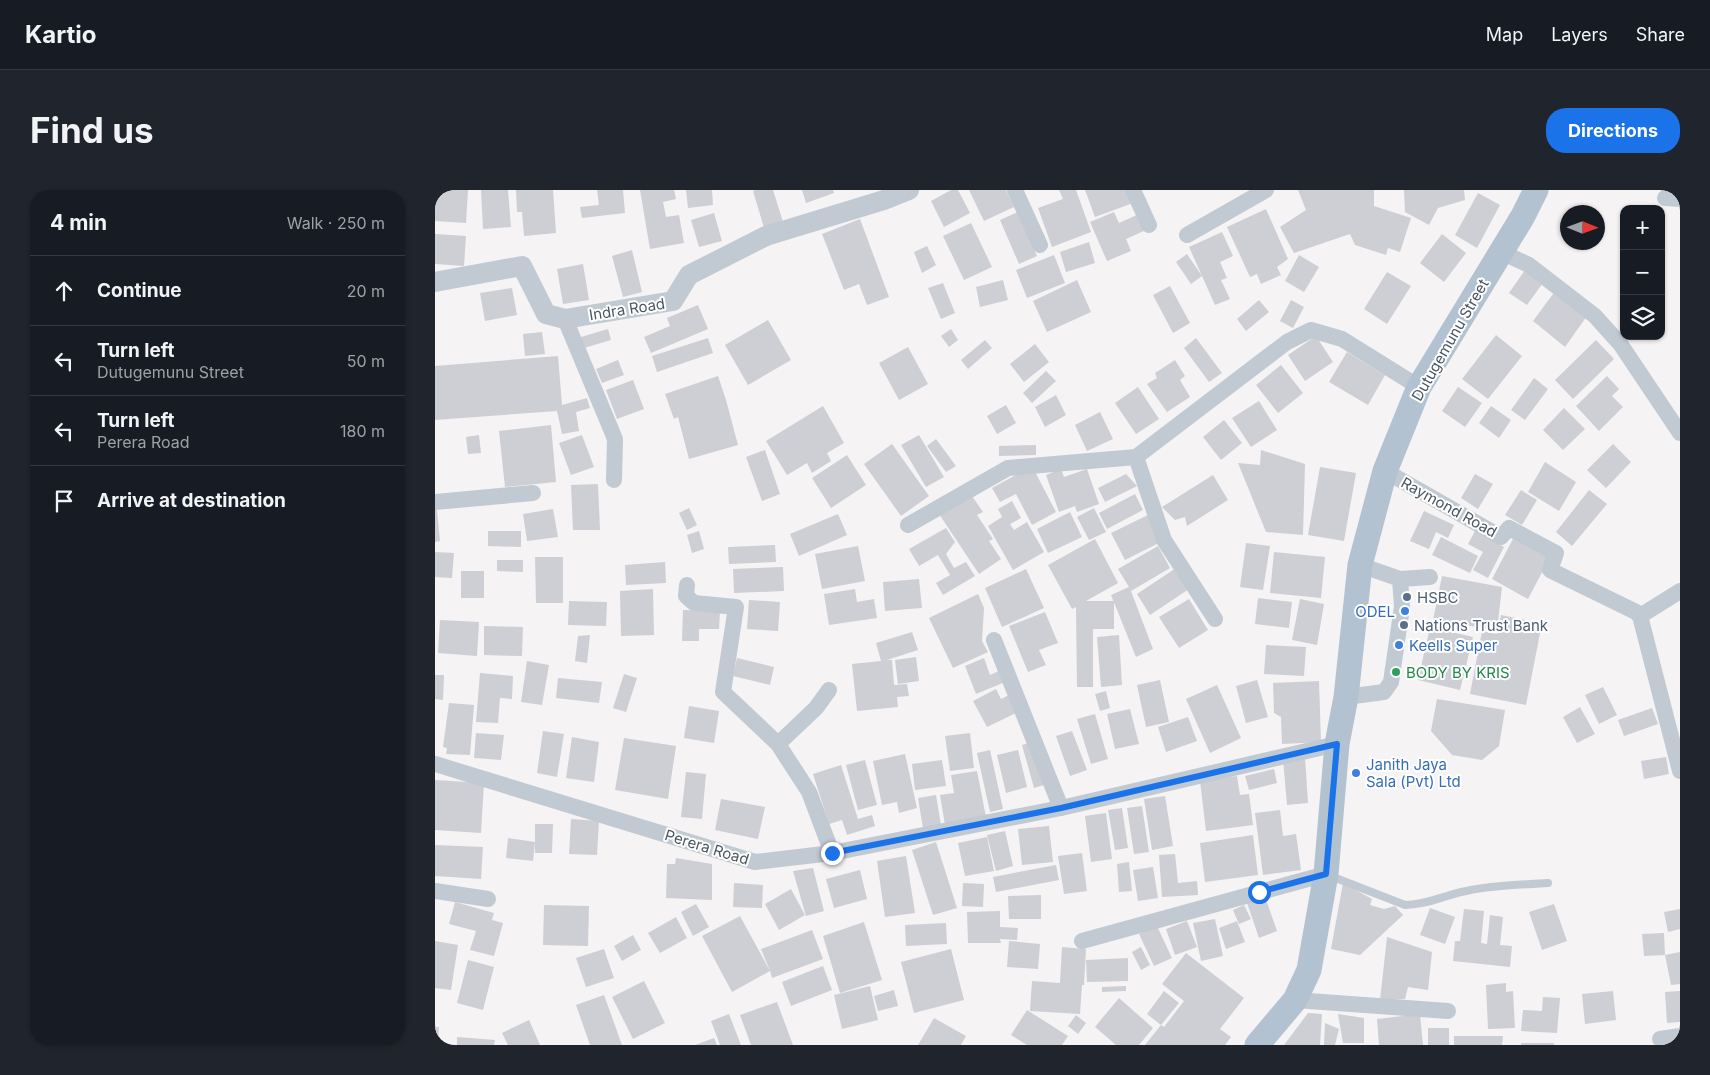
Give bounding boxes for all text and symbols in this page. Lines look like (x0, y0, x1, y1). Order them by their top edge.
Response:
text: Kartio (25, 20, 96, 49)
text: Map (1486, 24, 1523, 45)
text: Layers (1551, 24, 1608, 45)
text: Share (1636, 24, 1685, 45)
button: Directions (1546, 108, 1680, 153)
text: Find us (30, 109, 154, 151)
north arrow (1560, 205, 1605, 250)
map controls (1620, 205, 1665, 340)
button: + (1620, 205, 1665, 250)
text: 4 min (50, 210, 107, 235)
text: Walk · 250 m (287, 213, 385, 233)
button: − (1620, 250, 1665, 295)
street label: Dutugemunu Street (1407, 276, 1493, 404)
icon: ahead (50, 277, 78, 305)
text: Continue (97, 279, 182, 302)
text: 20 m (347, 281, 385, 301)
street label: Indra Road (588, 294, 666, 324)
button: layers (1620, 295, 1665, 340)
text: Turn left (97, 339, 175, 362)
icon: left (50, 347, 78, 375)
text: 50 m (347, 351, 385, 371)
text: Dutugemunu Street (97, 362, 244, 382)
text: Turn left (97, 409, 175, 432)
icon: left (50, 417, 78, 445)
text: 180 m (340, 421, 385, 441)
text: Perera Road (97, 432, 190, 452)
street label: Raymond Road (1398, 473, 1500, 541)
icon: arrive (50, 487, 78, 515)
text: Arrive at destination (97, 489, 286, 512)
place label: HSBC (1417, 588, 1459, 607)
marker: HSBC (1401, 591, 1413, 603)
place label: ODEL (1355, 602, 1395, 621)
marker: ODEL (1399, 605, 1411, 617)
place label: Nations Trust Bank (1414, 616, 1549, 635)
marker: Nations Trust Bank (1398, 619, 1410, 631)
place label: Keells Super (1409, 636, 1498, 655)
marker: Keells Super (1393, 639, 1405, 651)
place label: BODY BY KRIS (1406, 663, 1510, 682)
marker: BODY BY KRIS (1390, 666, 1402, 678)
place label: Janith Jaya Sala (Pvt) Ltd (1366, 755, 1461, 791)
marker: Janith Jaya Sala (Pvt) Ltd (1350, 767, 1362, 779)
street label: Perera Road (663, 825, 751, 869)
route end (821, 842, 844, 865)
route start (1248, 881, 1271, 904)

